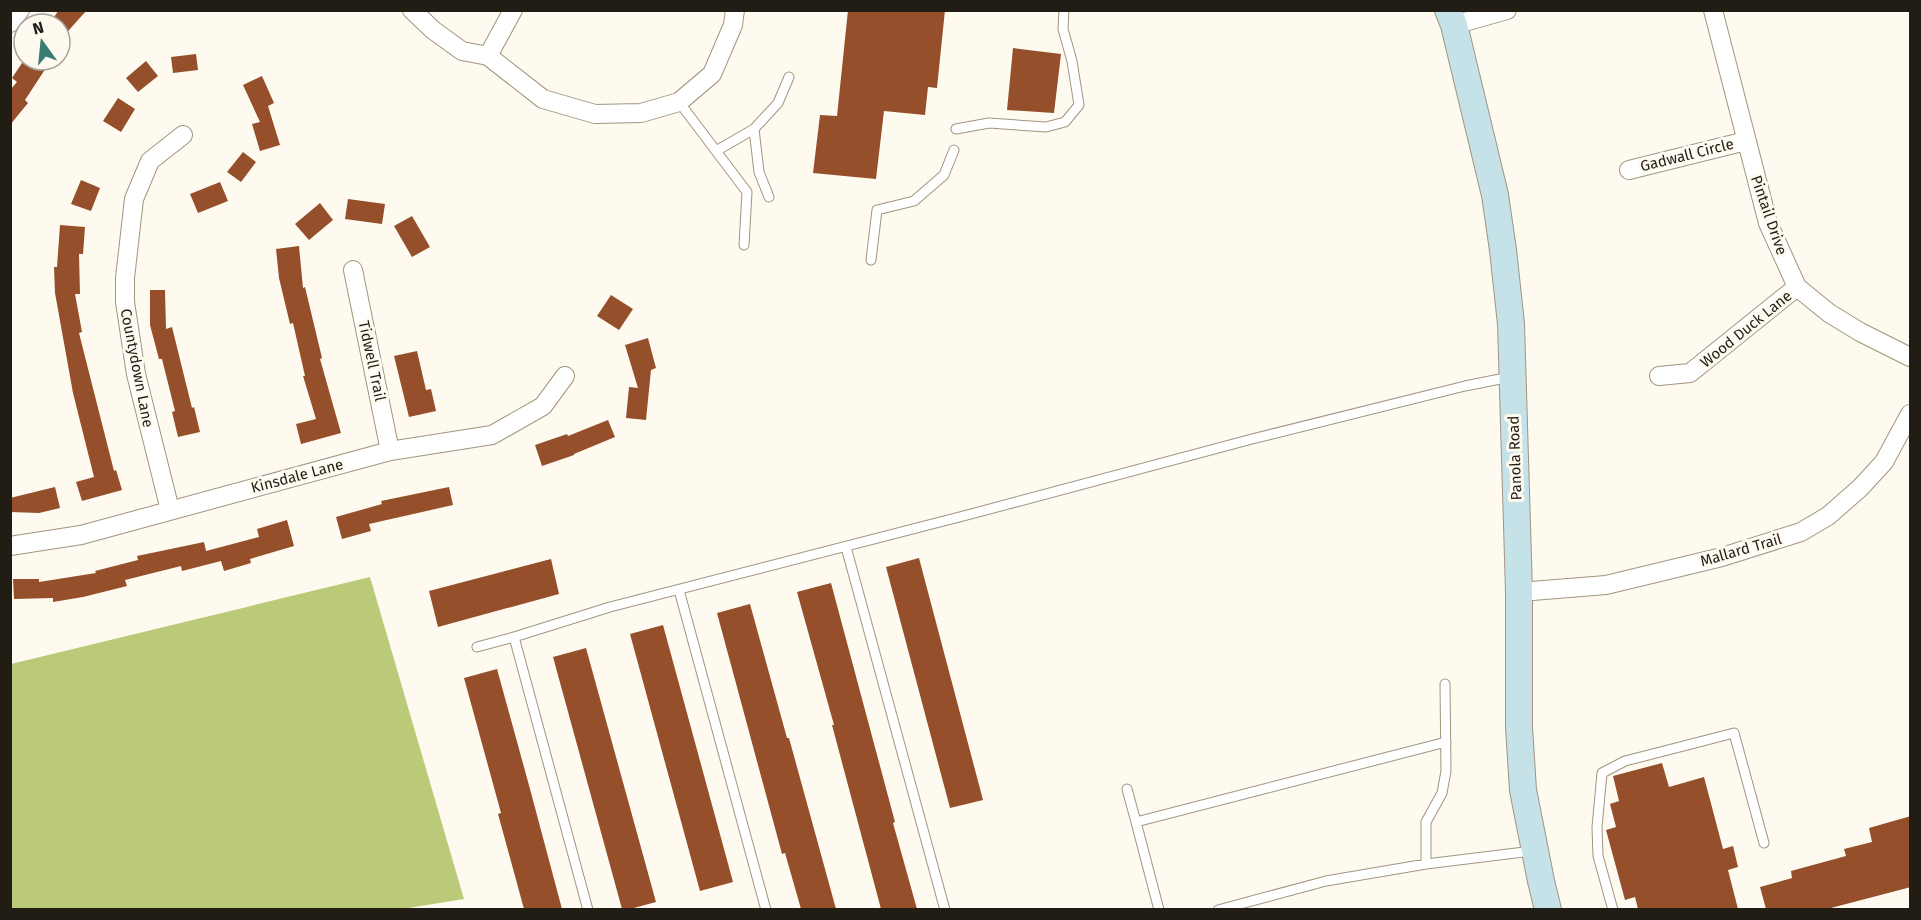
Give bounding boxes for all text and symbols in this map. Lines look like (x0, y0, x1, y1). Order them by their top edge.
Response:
north arrow (12, 12, 72, 72)
text: N (31, 17, 46, 39)
street label: Gadwall Circle (1638, 135, 1736, 175)
street label: Pintail Drive (1747, 173, 1791, 257)
street label: Wood Duck Lane (1697, 287, 1795, 371)
street label: Countydown Lane (117, 307, 157, 429)
street label: Tidwell Trail (355, 319, 389, 404)
street label: Panola Road (1505, 415, 1525, 501)
street label: Kinsdale Lane (249, 455, 345, 497)
street label: Mallard Trail (1698, 530, 1785, 570)

